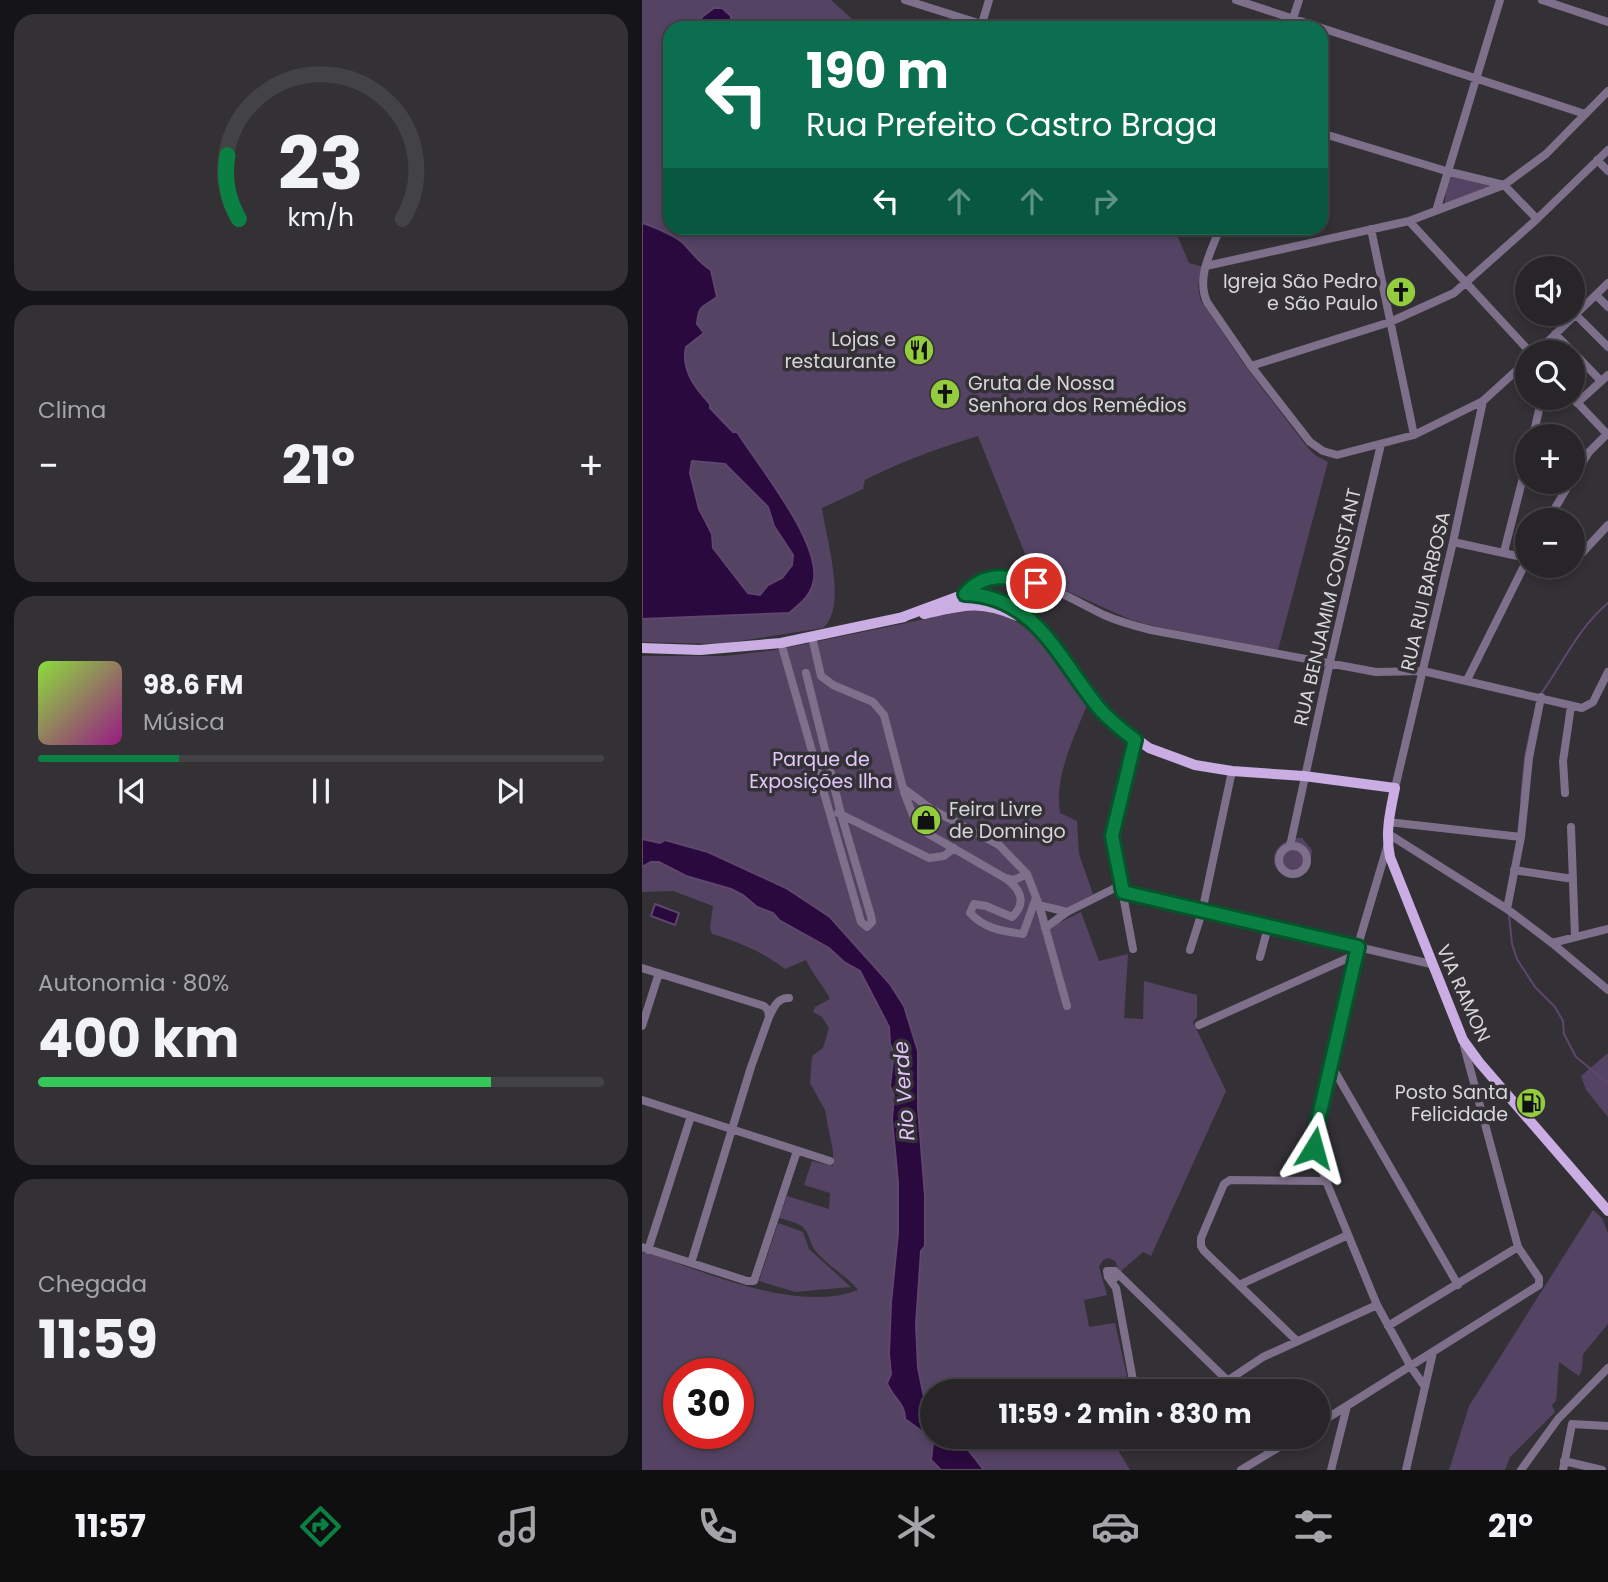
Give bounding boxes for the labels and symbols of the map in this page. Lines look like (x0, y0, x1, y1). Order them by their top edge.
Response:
place label: Igreja São Pedro e São Paulo (1223, 268, 1378, 317)
church icon: Igreja São Pedro e São Paulo (1384, 275, 1418, 309)
place label: Lojas e restaurante (785, 326, 896, 375)
restaurant icon: Lojas e restaurante (902, 333, 936, 367)
place label: Gruta de Nossa Senhora dos Remédios (968, 370, 1187, 419)
church icon: Gruta de Nossa Senhora dos Remédios (928, 377, 962, 411)
street label: RUA BENJAMIM CONSTANT (1287, 486, 1368, 729)
street label: RUA RUI BARBOSA (1394, 509, 1457, 674)
pin (1006, 553, 1066, 613)
park label: Parque de Exposições Ilha (749, 746, 893, 795)
place label: Feira Livre de Domingo (949, 796, 1066, 845)
shop icon: Feira Livre de Domingo (909, 803, 943, 837)
street label: VIA RAMON (1430, 940, 1497, 1046)
water label: Rio Verde (886, 1040, 921, 1142)
place label: Posto Santa Felicidade (1395, 1079, 1508, 1128)
fuel station icon: Posto Santa Felicidade (1514, 1086, 1548, 1120)
position arrow (1277, 1111, 1351, 1185)
speed limit sign: 30 (663, 1358, 754, 1449)

